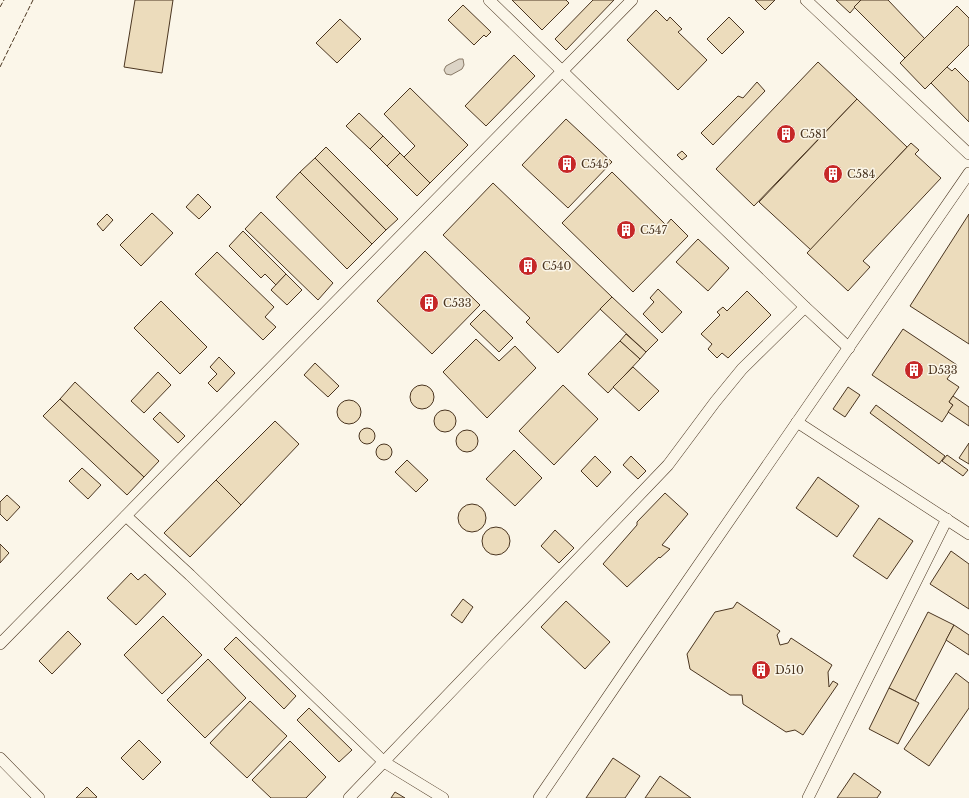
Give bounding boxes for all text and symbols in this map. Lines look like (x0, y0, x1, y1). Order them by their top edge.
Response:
building icon: C581 (775, 123, 797, 145)
place label: C581 (800, 127, 827, 141)
building icon: C545 (556, 153, 578, 175)
place label: C545 (581, 157, 609, 171)
building icon: C584 (822, 163, 844, 185)
place label: C584 (847, 167, 875, 181)
building icon: C547 (615, 219, 637, 241)
place label: C547 (640, 223, 668, 237)
building icon: C540 (517, 255, 539, 277)
place label: C540 (542, 259, 572, 273)
building icon: C533 (418, 292, 440, 314)
place label: C533 (443, 296, 472, 310)
building icon: D533 (903, 359, 925, 381)
place label: D533 (928, 363, 958, 377)
building icon: D510 (750, 659, 772, 681)
place label: D510 (775, 663, 804, 677)

